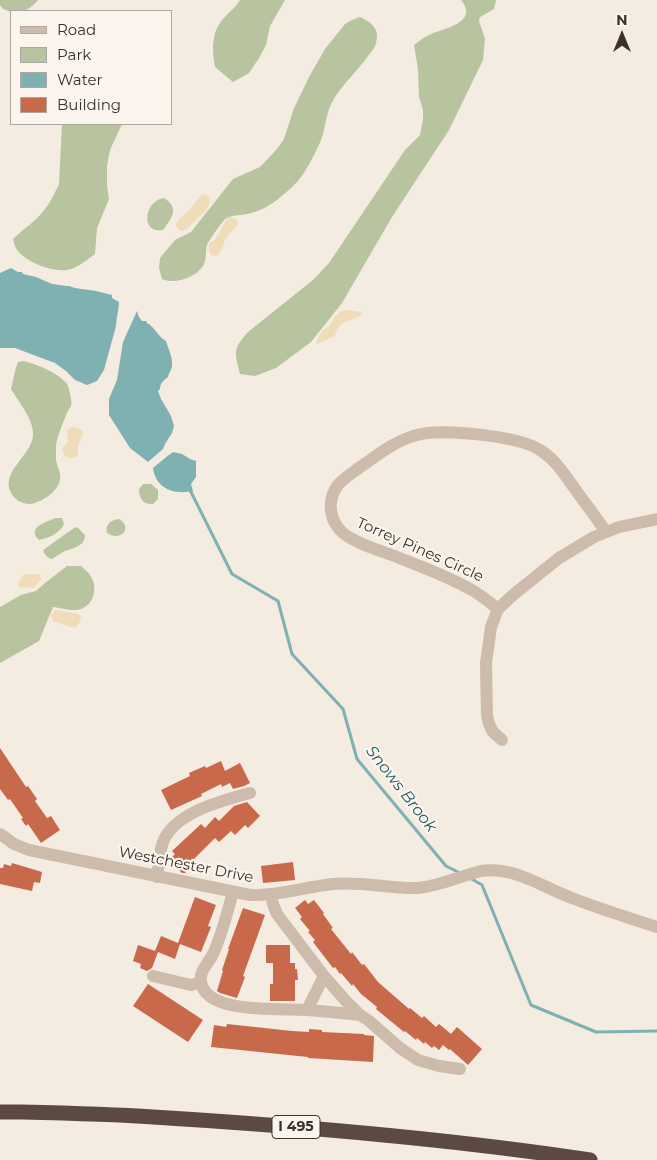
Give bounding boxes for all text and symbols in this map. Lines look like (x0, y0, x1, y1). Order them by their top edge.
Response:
legend (10, 10, 172, 125)
north arrow (597, 10, 647, 60)
text: N (616, 11, 628, 29)
text: Road (57, 20, 96, 39)
text: Park (57, 45, 91, 64)
text: Water (57, 70, 103, 89)
text: Building (57, 95, 121, 114)
street label: Torrey Pines Circle (354, 514, 486, 586)
water label: Snows Brook (361, 742, 441, 836)
street label: Westchester Drive (117, 843, 255, 887)
road number: I 495 (272, 1116, 320, 1138)

